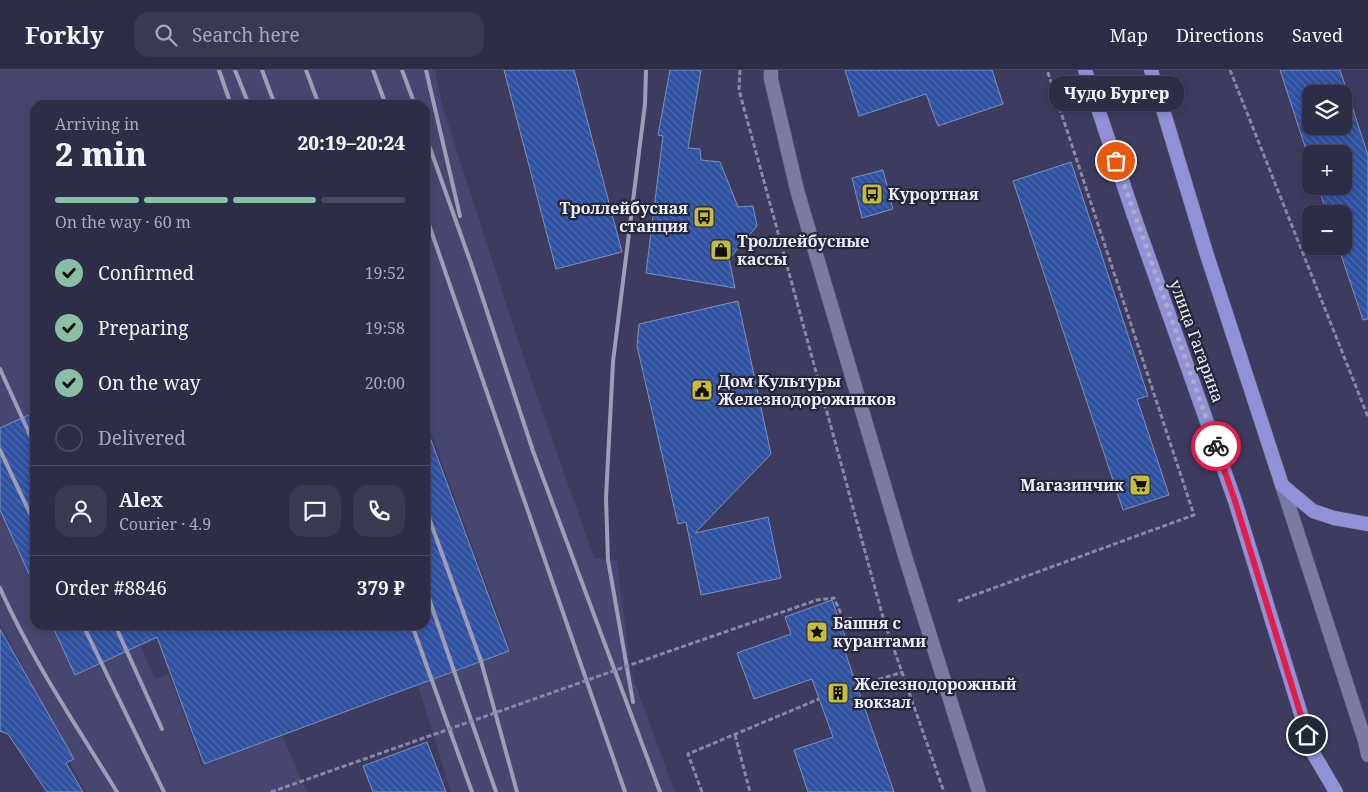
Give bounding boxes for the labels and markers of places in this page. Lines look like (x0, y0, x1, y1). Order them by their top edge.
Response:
callout: Чудо Бургер (1048, 76, 1184, 111)
pin (1095, 140, 1137, 182)
bus stop icon: Курортная (860, 182, 884, 206)
place label: Курортная (888, 183, 979, 205)
place label: Троллейбусная станция (560, 197, 688, 237)
bus stop icon: Троллейбусная станция (692, 205, 716, 229)
place label: Троллейбусные кассы (737, 230, 869, 270)
shop icon: Троллейбусные кассы (709, 238, 733, 262)
place label: Дом Культуры Железнодорожников (718, 370, 896, 410)
public building icon: Дом Культуры Железнодорожников (690, 378, 714, 402)
supermarket icon: Магазинчик (1128, 473, 1152, 497)
place label: Магазинчик (1020, 474, 1124, 496)
place label: Башня с курантами (833, 612, 926, 652)
place icon: Башня с курантами (805, 620, 829, 644)
place label: Железнодорожный вокзал (854, 673, 1017, 713)
building icon: Железнодорожный вокзал (826, 681, 850, 705)
pin (1286, 714, 1328, 756)

